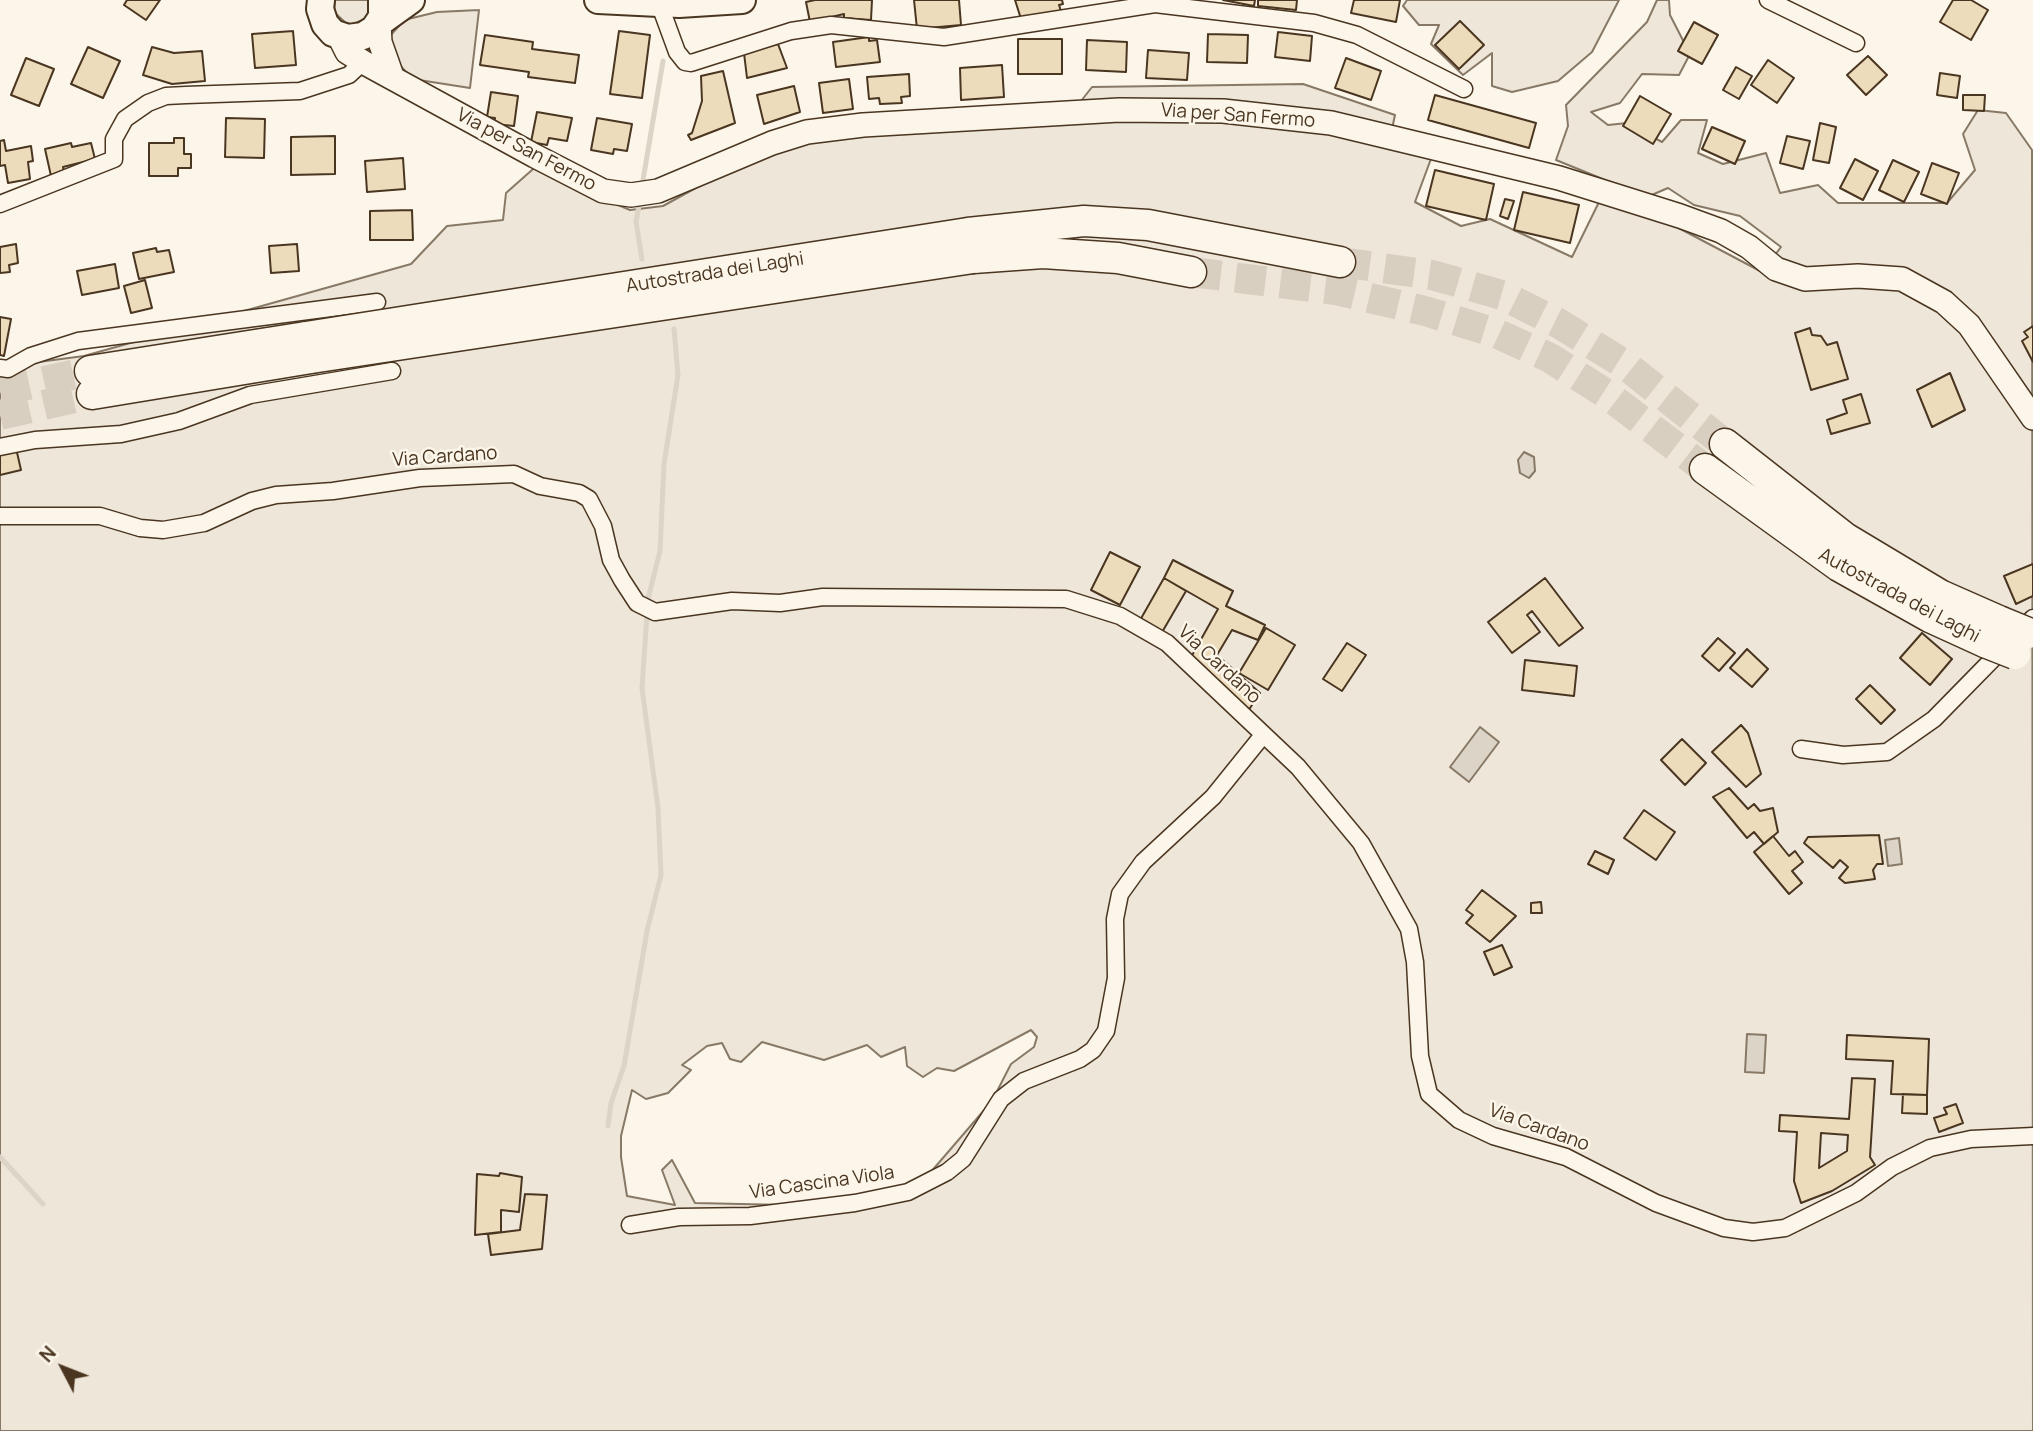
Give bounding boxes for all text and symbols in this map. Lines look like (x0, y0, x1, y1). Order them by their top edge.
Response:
street label: Via per San Fermo (1160, 99, 1316, 133)
street label: Via per San Fermo (452, 104, 600, 196)
street label: Autostrada dei Laghi (624, 248, 806, 298)
street label: Via Cardano (392, 442, 498, 472)
street label: Autostrada dei Laghi (1814, 544, 1984, 648)
street label: Via Cardano (1173, 621, 1265, 709)
street label: Via Cardano (1486, 1099, 1592, 1157)
street label: Via Cascina Viola (748, 1162, 896, 1204)
north arrow (28, 1333, 98, 1403)
text: N (33, 1340, 62, 1368)

